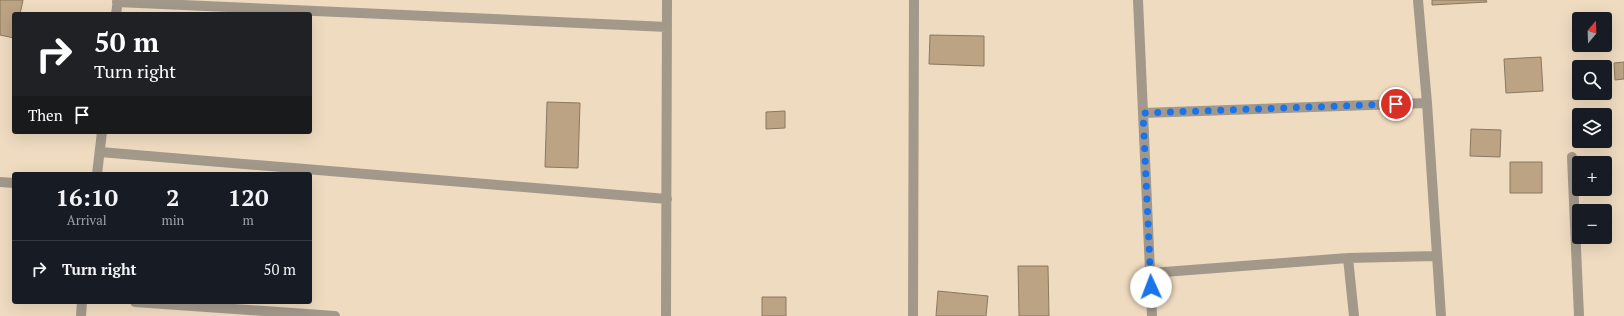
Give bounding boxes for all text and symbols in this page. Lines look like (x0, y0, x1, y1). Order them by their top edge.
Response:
north arrow (1572, 12, 1612, 52)
map controls (1572, 12, 1612, 244)
text: 50 m (94, 23, 159, 60)
icon: right (28, 28, 80, 80)
text: Turn right (94, 59, 176, 83)
button: search (1572, 60, 1612, 100)
pin (1379, 87, 1413, 121)
icon: arrive (1385, 93, 1407, 115)
icon: arrive (71, 104, 93, 126)
text: Then (28, 105, 63, 125)
button: layers (1572, 108, 1612, 148)
button: + (1572, 156, 1612, 196)
text: 16:10 (55, 181, 118, 213)
text: 2 (166, 181, 180, 213)
text: 120 (228, 181, 268, 213)
button: − (1572, 204, 1612, 244)
text: Arrival (67, 211, 107, 229)
text: min (161, 211, 184, 229)
text: m (243, 211, 254, 229)
icon: right (28, 258, 50, 280)
text: Turn right (62, 259, 137, 279)
text: 50 m (263, 259, 296, 279)
position arrow (1130, 266, 1172, 308)

